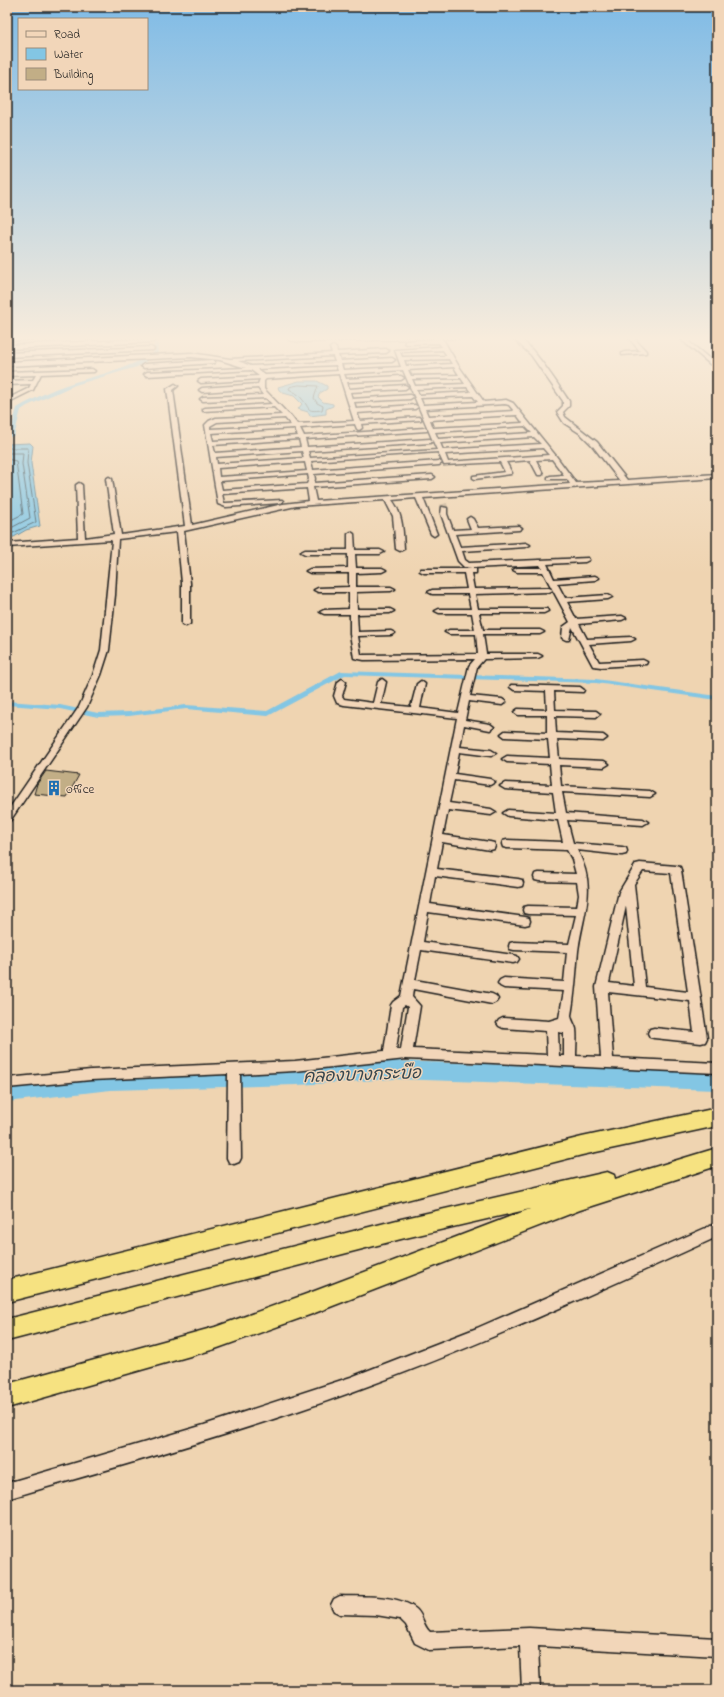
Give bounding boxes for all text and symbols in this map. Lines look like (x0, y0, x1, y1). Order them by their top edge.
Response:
legend (18, 18, 148, 90)
text: Road (54, 26, 80, 44)
text: Water (54, 46, 83, 64)
text: Building (53, 66, 93, 85)
building icon: office (45, 779, 63, 797)
place label: office (66, 780, 95, 799)
water label: คลองบางกระบือ (303, 1061, 422, 1090)

